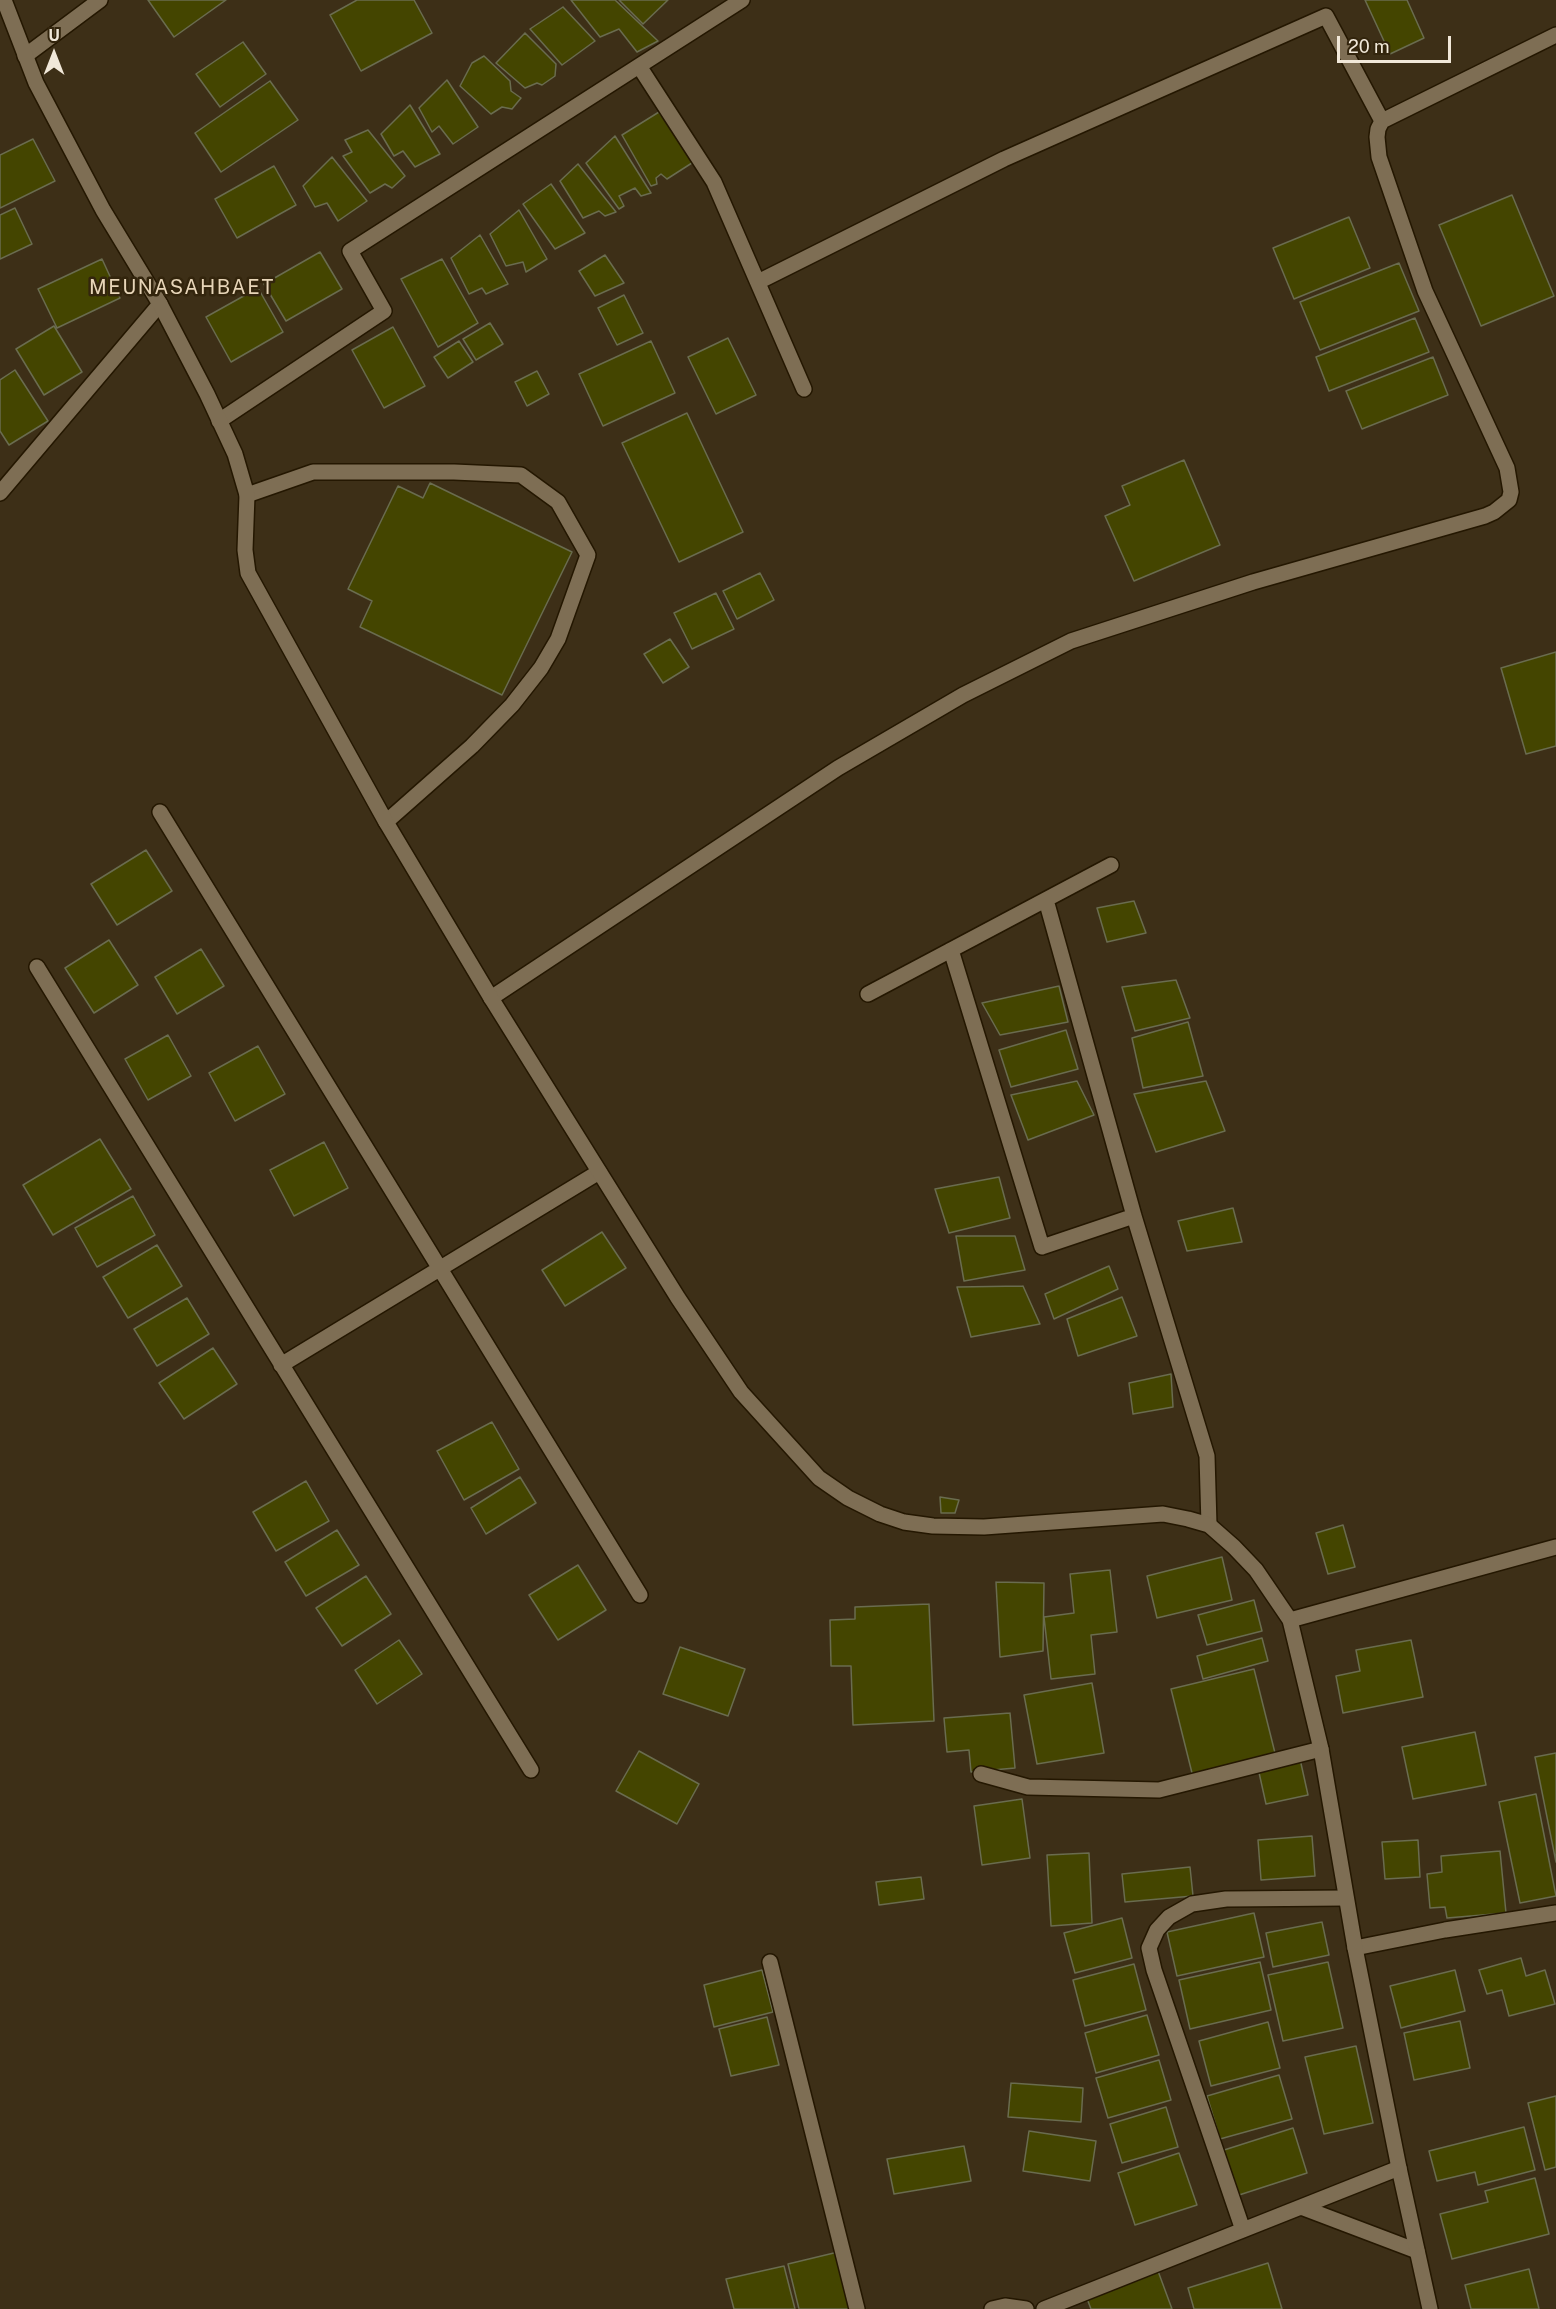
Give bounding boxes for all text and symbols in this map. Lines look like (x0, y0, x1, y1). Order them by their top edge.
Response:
north arrow (24, 24, 84, 84)
scale bar (1340, 24, 1454, 62)
text: U (48, 26, 60, 45)
text: 20 m (1348, 36, 1390, 57)
district label: MEUNASAHBAET (89, 276, 275, 300)

